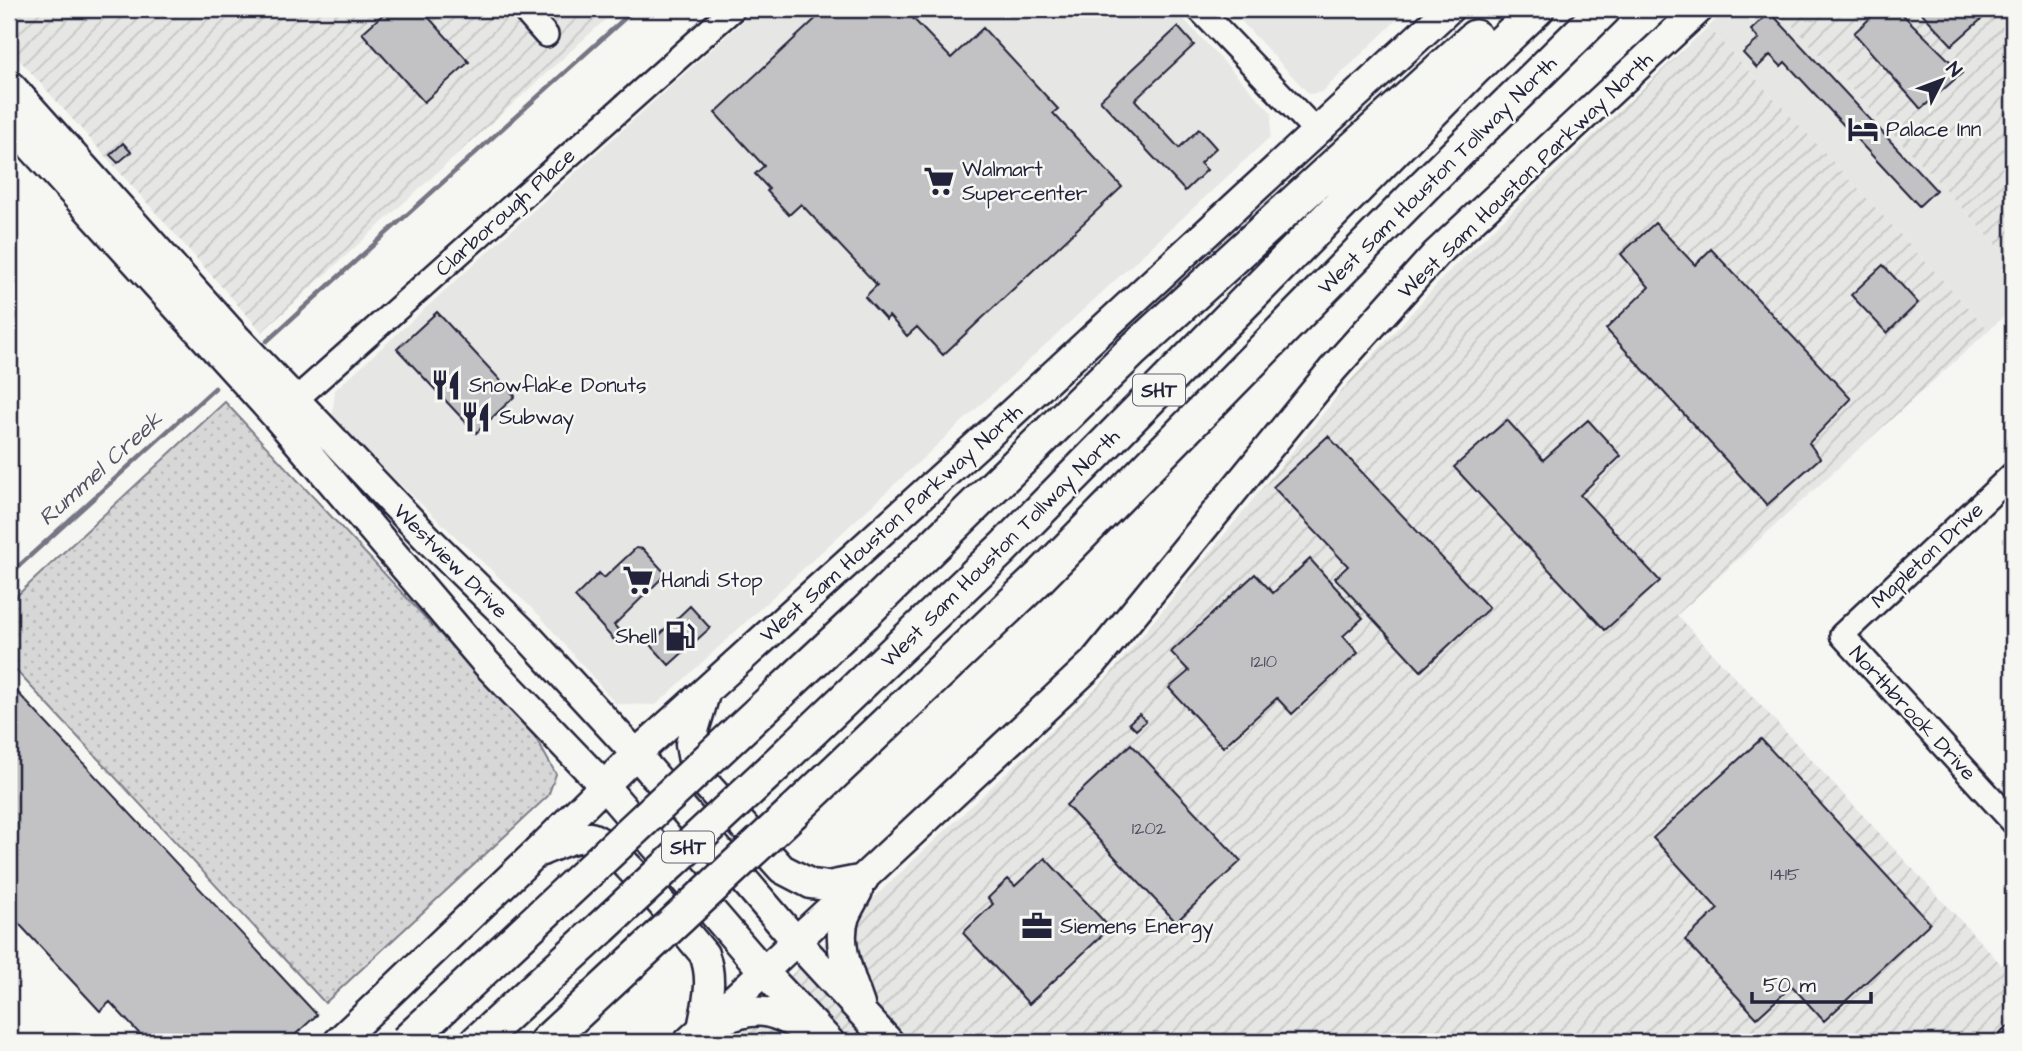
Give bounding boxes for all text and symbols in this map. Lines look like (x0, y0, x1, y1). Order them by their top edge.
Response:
street label: West Sam Houston Parkway North (1392, 45, 1661, 307)
north arrow (1906, 46, 1976, 116)
street label: West Sam Houston Tollway North (1311, 49, 1565, 303)
text: N (1939, 56, 1968, 83)
hotel icon: Palace Inn (1846, 112, 1880, 146)
place label: Palace Inn (1886, 115, 1981, 144)
street label: Clarborough Place (429, 141, 583, 285)
place label: Walmart Supercenter (962, 155, 1088, 209)
supermarket icon: Walmart Supercenter (922, 164, 956, 198)
restaurant icon: Snowflake Donuts (429, 368, 463, 402)
place label: Snowflake Donuts (469, 371, 647, 400)
road number: SHT (1133, 374, 1185, 406)
street label: West Sam Houston Parkway North (754, 397, 1031, 651)
restaurant icon: Subway (459, 400, 493, 434)
place label: Subway (499, 403, 575, 434)
water label: Rummel Creek (32, 404, 170, 533)
street label: West Sam Houston Tollway North (874, 422, 1128, 676)
street label: Mapleton Drive (1865, 496, 1991, 616)
street label: Westview Drive (387, 498, 514, 625)
supermarket icon: Handi Stop (621, 563, 655, 597)
place label: Handi Stop (661, 566, 763, 596)
fuel station icon: Shell (663, 619, 697, 653)
place label: Shell (615, 622, 657, 651)
street label: Northbrook Drive (1843, 640, 1983, 787)
house number: 1210 (1251, 649, 1277, 674)
house number: 1202 (1132, 816, 1167, 841)
road number: SHT (662, 832, 714, 862)
house number: 1415 (1770, 862, 1800, 887)
office icon: Siemens Energy (1020, 909, 1054, 943)
place label: Siemens Energy (1060, 912, 1214, 943)
scale bar (1752, 960, 1871, 1004)
text: 50 m (1763, 971, 1817, 1000)

